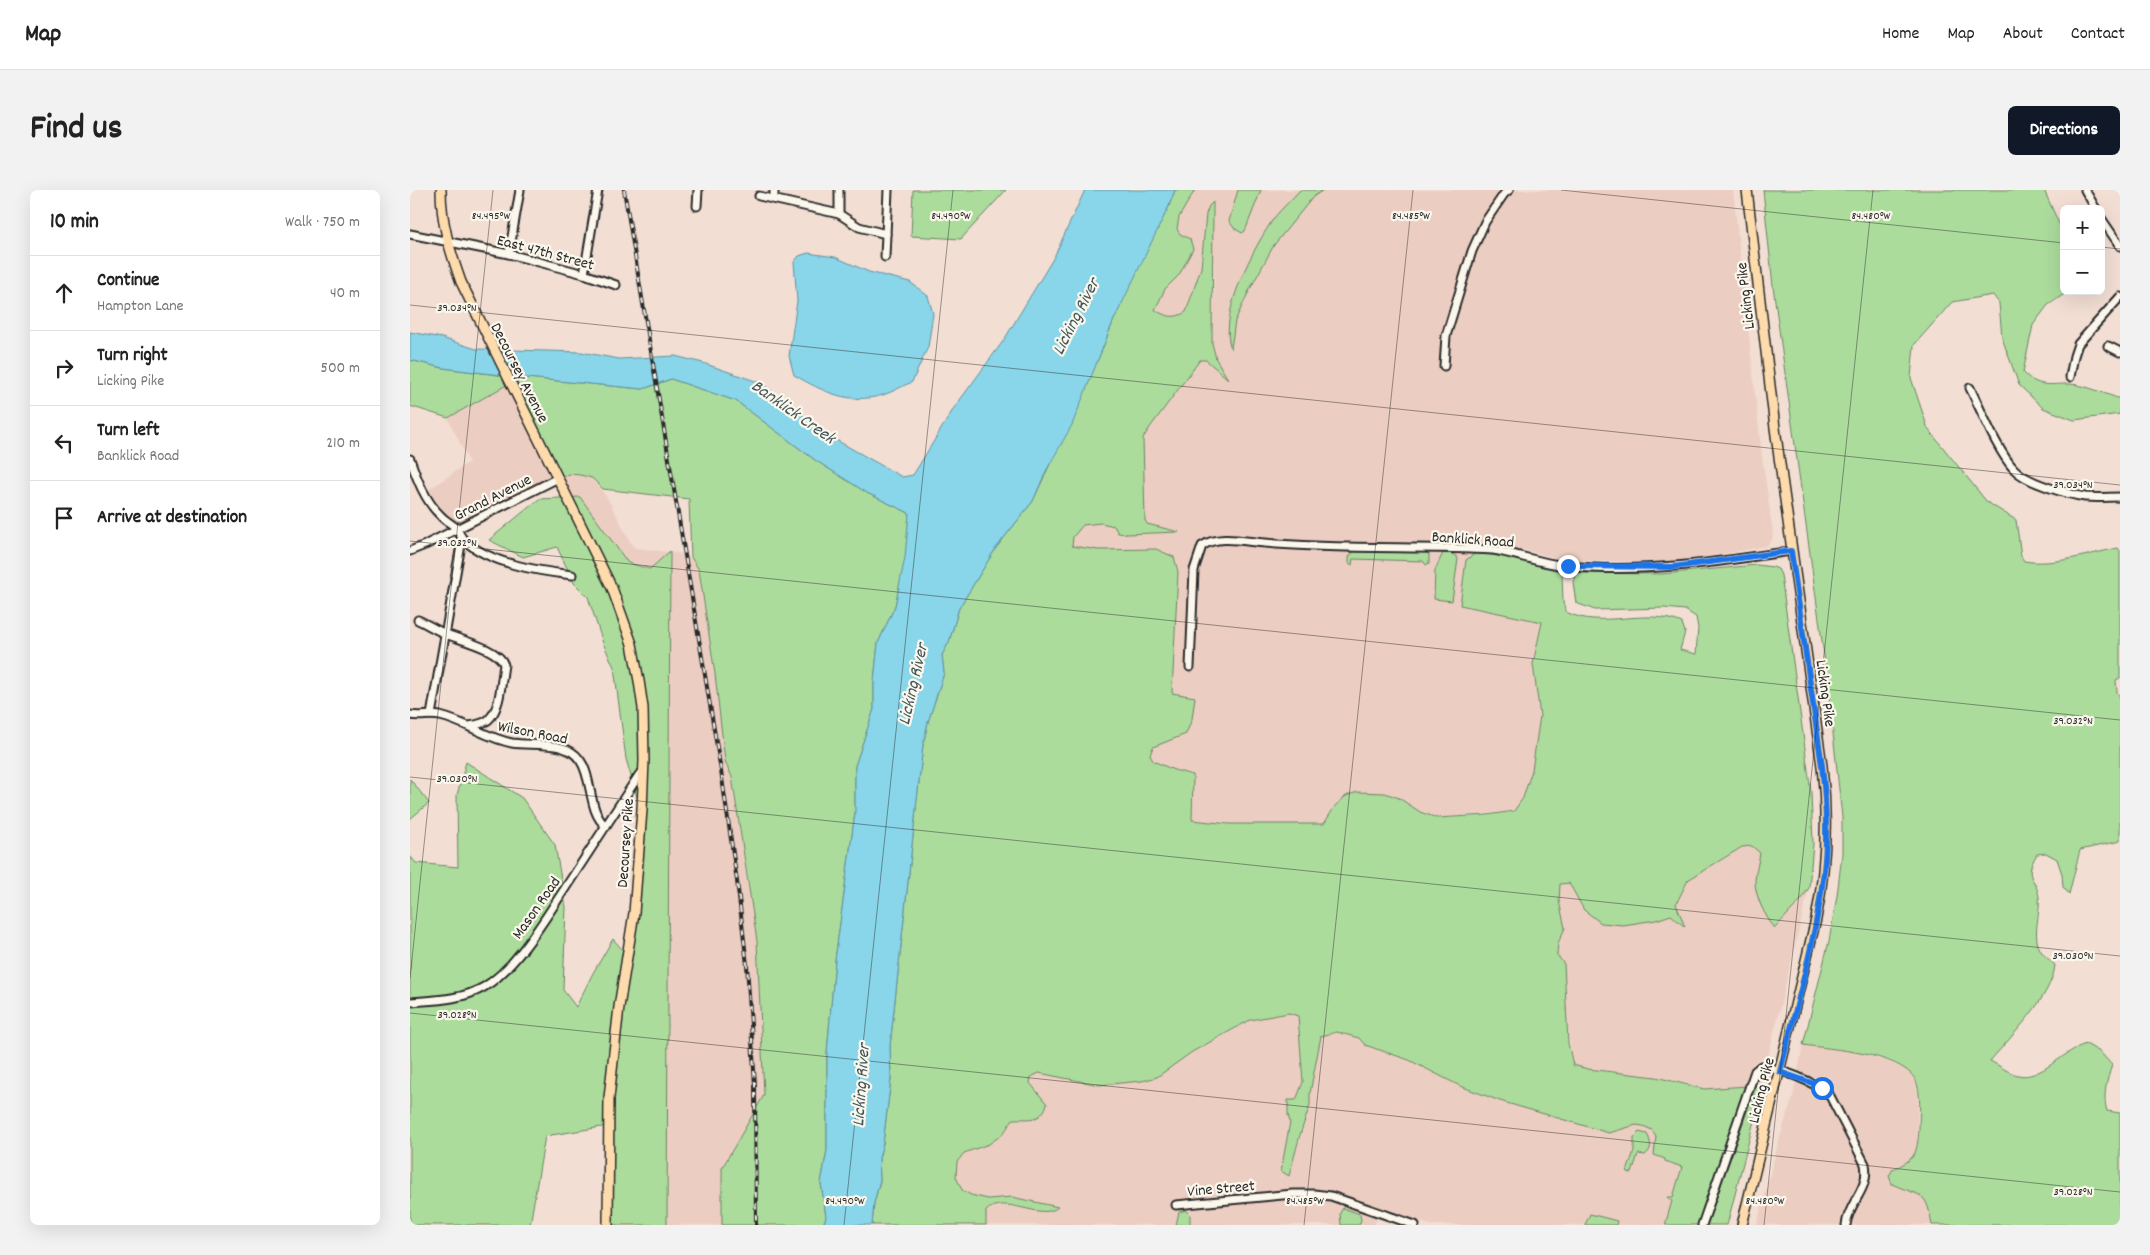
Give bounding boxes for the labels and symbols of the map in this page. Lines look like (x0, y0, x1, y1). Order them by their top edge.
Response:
text: 84.495°W (472, 208, 510, 225)
text: 84.490°W (931, 208, 971, 225)
text: 84.485°W (1392, 208, 1430, 225)
text: 84.480°W (1852, 208, 1891, 225)
street label: East 47th Street (494, 229, 597, 277)
street label: Licking Pike (1731, 261, 1762, 330)
water label: Licking River (1047, 272, 1108, 360)
text: 39.034°N (437, 300, 477, 317)
street label: Decoursey Avenue (484, 319, 554, 427)
water label: Banklick Creek (745, 375, 841, 452)
street label: Grand Avenue (451, 469, 536, 528)
text: 39.034°N (2053, 477, 2093, 494)
street label: Banklick Road (1431, 526, 1515, 555)
text: 39.032°N (437, 535, 477, 552)
route end (1557, 555, 1580, 578)
water label: Licking River (893, 639, 936, 728)
street label: Licking Pike (1808, 658, 1841, 728)
text: 39.032°N (2053, 713, 2093, 730)
street label: Wilson Road (496, 715, 569, 751)
text: 39.030°N (436, 771, 478, 788)
street label: Decoursey Pike (612, 798, 641, 889)
street label: Mason Road (507, 872, 567, 944)
text: 39.030°N (2052, 948, 2094, 965)
text: 39.028°N (437, 1007, 477, 1024)
water label: Licking River (847, 1041, 878, 1127)
street label: Licking Pike (1743, 1055, 1782, 1126)
route start (1811, 1077, 1834, 1100)
street label: Vine Street (1187, 1175, 1256, 1204)
text: 39.028°N (2053, 1184, 2093, 1201)
text: 84.490°W (825, 1193, 865, 1210)
text: 84.485°W (1286, 1193, 1324, 1210)
text: 84.480°W (1746, 1193, 1785, 1210)

